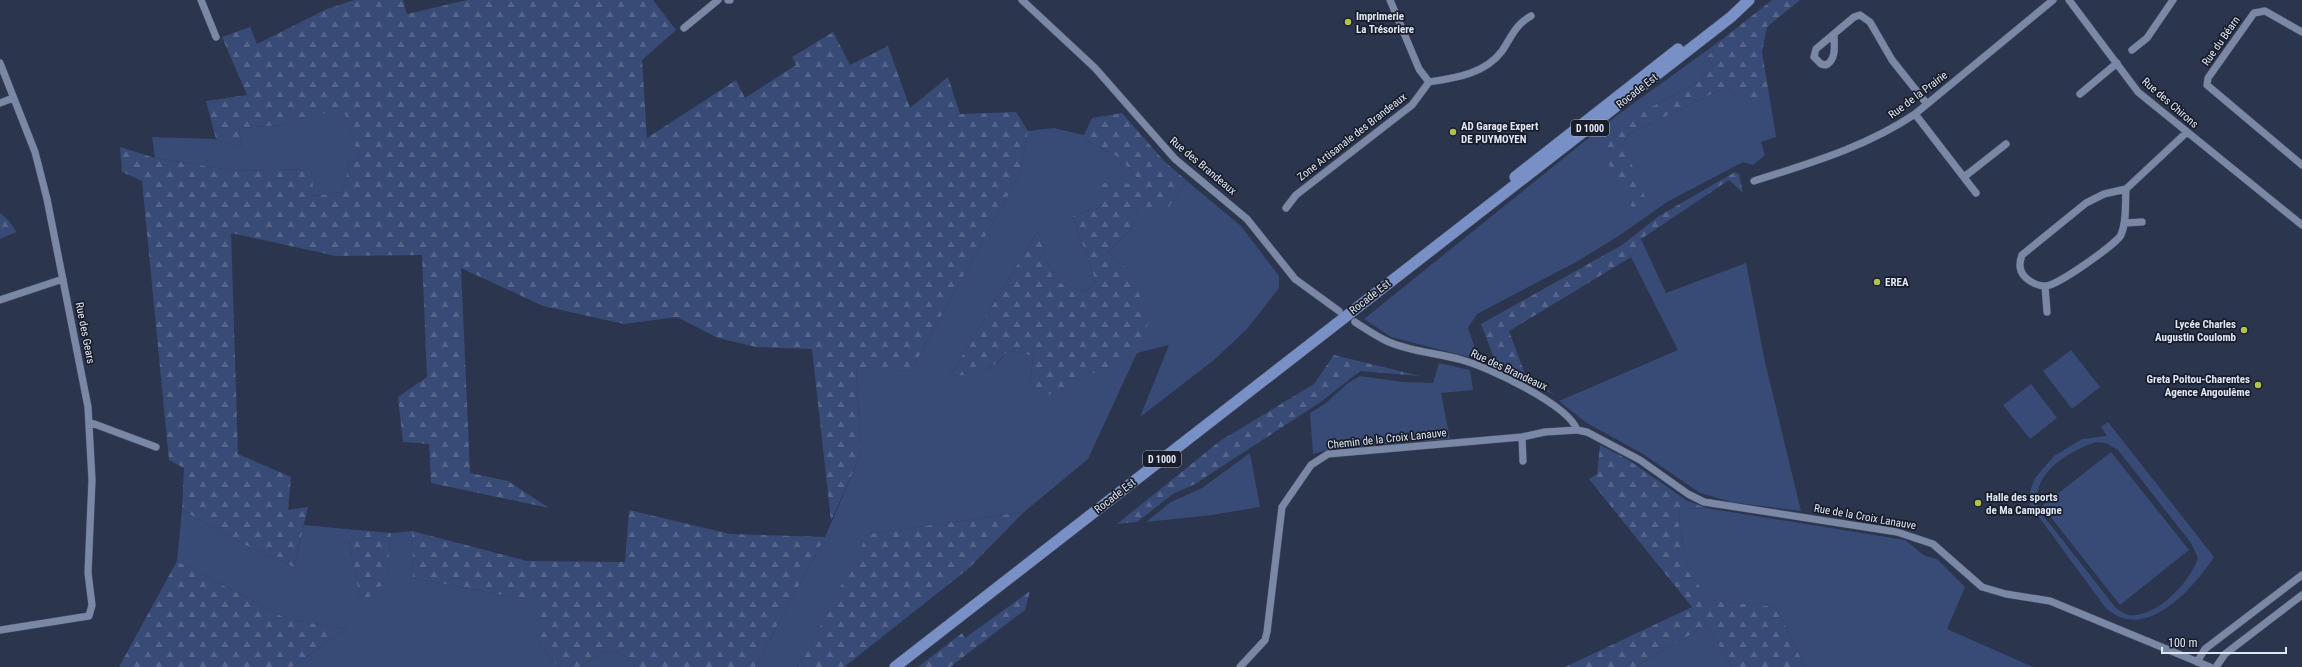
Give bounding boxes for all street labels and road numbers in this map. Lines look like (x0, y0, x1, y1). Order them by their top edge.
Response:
street label: Rue du Béarn (2199, 14, 2243, 68)
street label: Rue de la Prairie (1886, 69, 1950, 121)
street label: Rocade Est (1614, 71, 1660, 111)
street label: Rue des Chirons (2139, 75, 2201, 131)
street label: Zone Artisanale des Brandeaux (1295, 90, 1409, 184)
road number: D 1000 (1571, 120, 1609, 136)
street label: Rue des Brandeaux (1167, 134, 1239, 198)
street label: Rocade Est (1347, 277, 1393, 317)
street label: Rue des Gears (73, 301, 97, 365)
street label: Rue des Brandeaux (1469, 347, 1549, 393)
street label: Chemin de la Croix Lanauve (1327, 426, 1447, 452)
road number: D 1000 (1143, 451, 1181, 467)
street label: Rocade Est (1092, 476, 1138, 516)
street label: Rue de la Croix Lanauve (1813, 502, 1917, 532)

